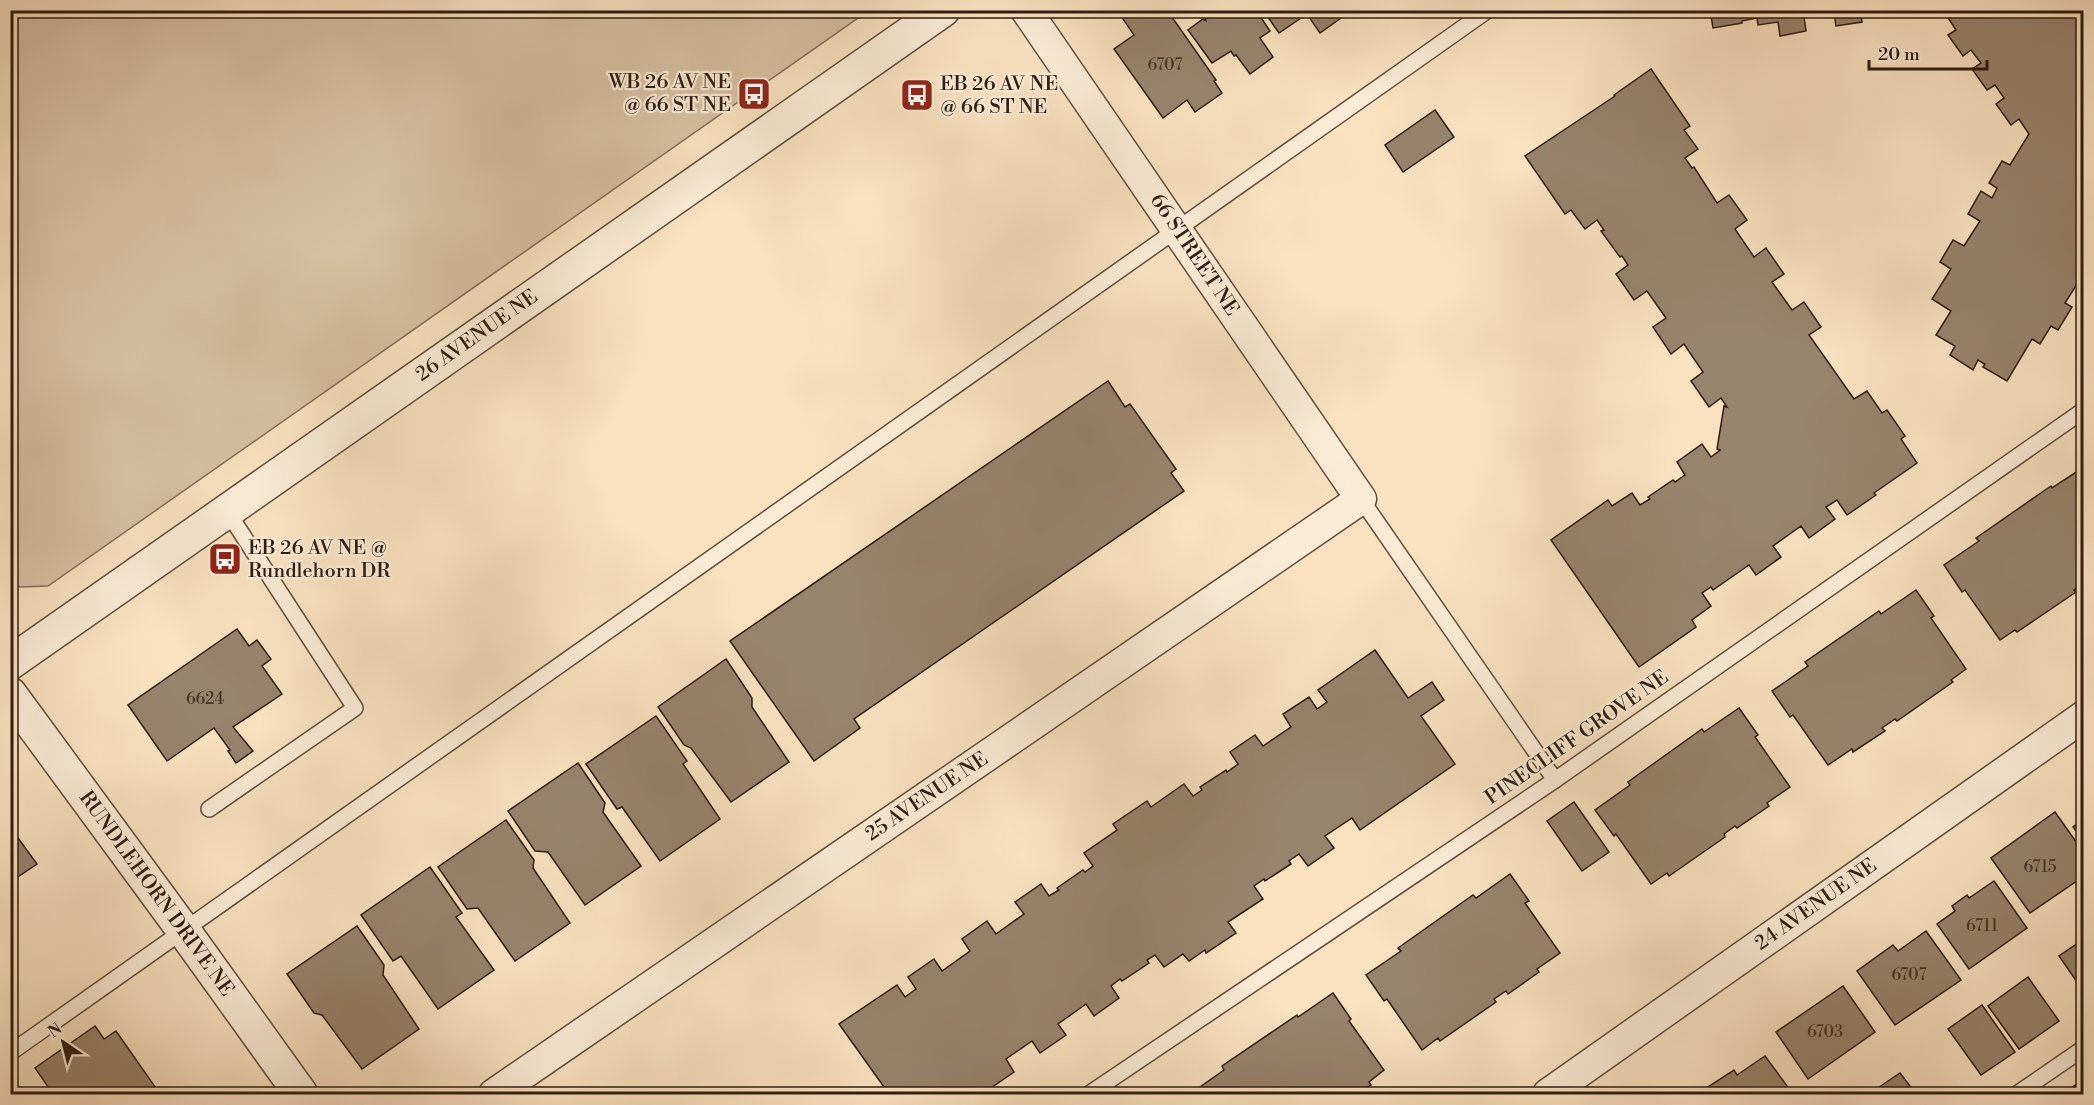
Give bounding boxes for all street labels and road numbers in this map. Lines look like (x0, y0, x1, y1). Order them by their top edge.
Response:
street label: 66 STREET NE (1144, 189, 1244, 321)
street label: 26 AVENUE NE (411, 285, 543, 387)
street label: PINECLIFF GROVE NE (1480, 665, 1674, 811)
street label: 25 AVENUE NE (861, 747, 993, 847)
street label: RUNDLEHORN DRIVE NE (73, 786, 239, 1002)
street label: 24 AVENUE NE (1750, 854, 1882, 956)

